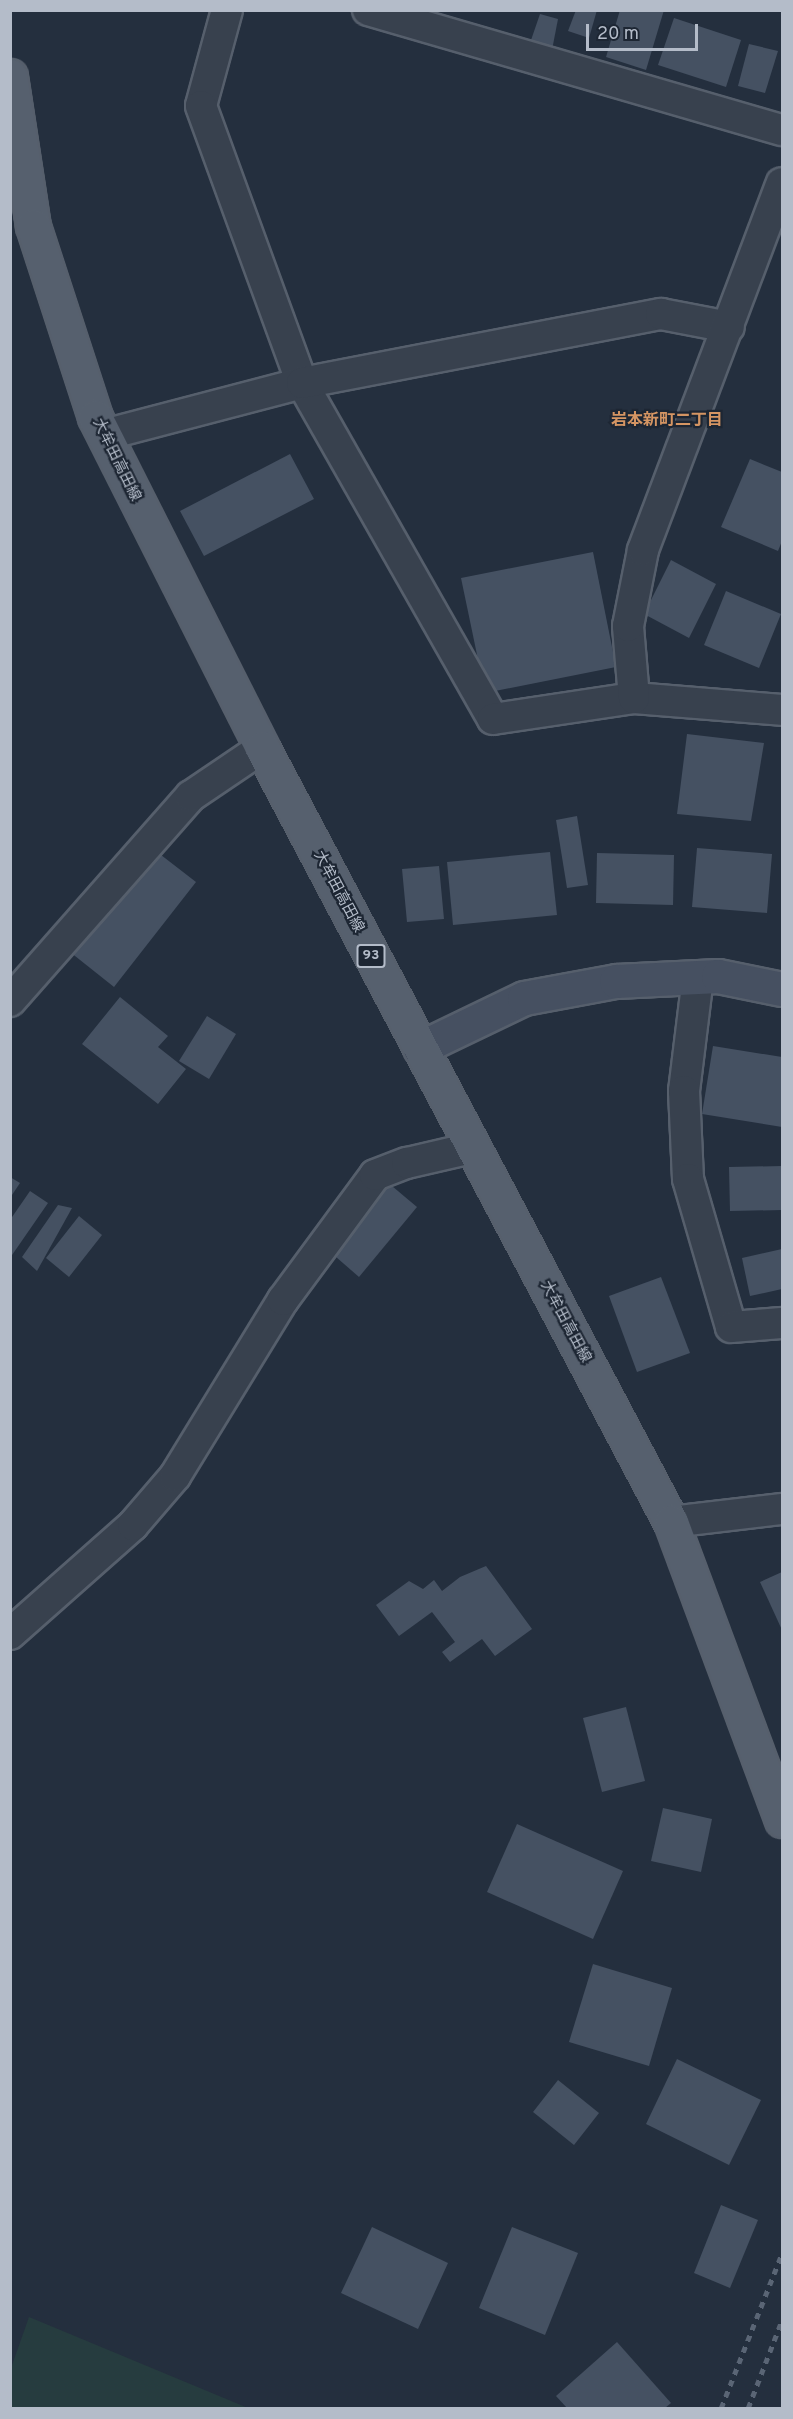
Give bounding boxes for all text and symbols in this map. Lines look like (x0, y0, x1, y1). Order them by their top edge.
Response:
scale bar (589, 12, 702, 50)
text: 20 m (597, 23, 639, 46)
district label: 岩本新町二丁目 (611, 411, 723, 431)
street label: 大牟田高田線 (88, 416, 144, 504)
street label: 大牟田高田線 (309, 848, 367, 936)
road number: 93 (356, 945, 386, 967)
street label: 大牟田高田線 (536, 1278, 594, 1366)

